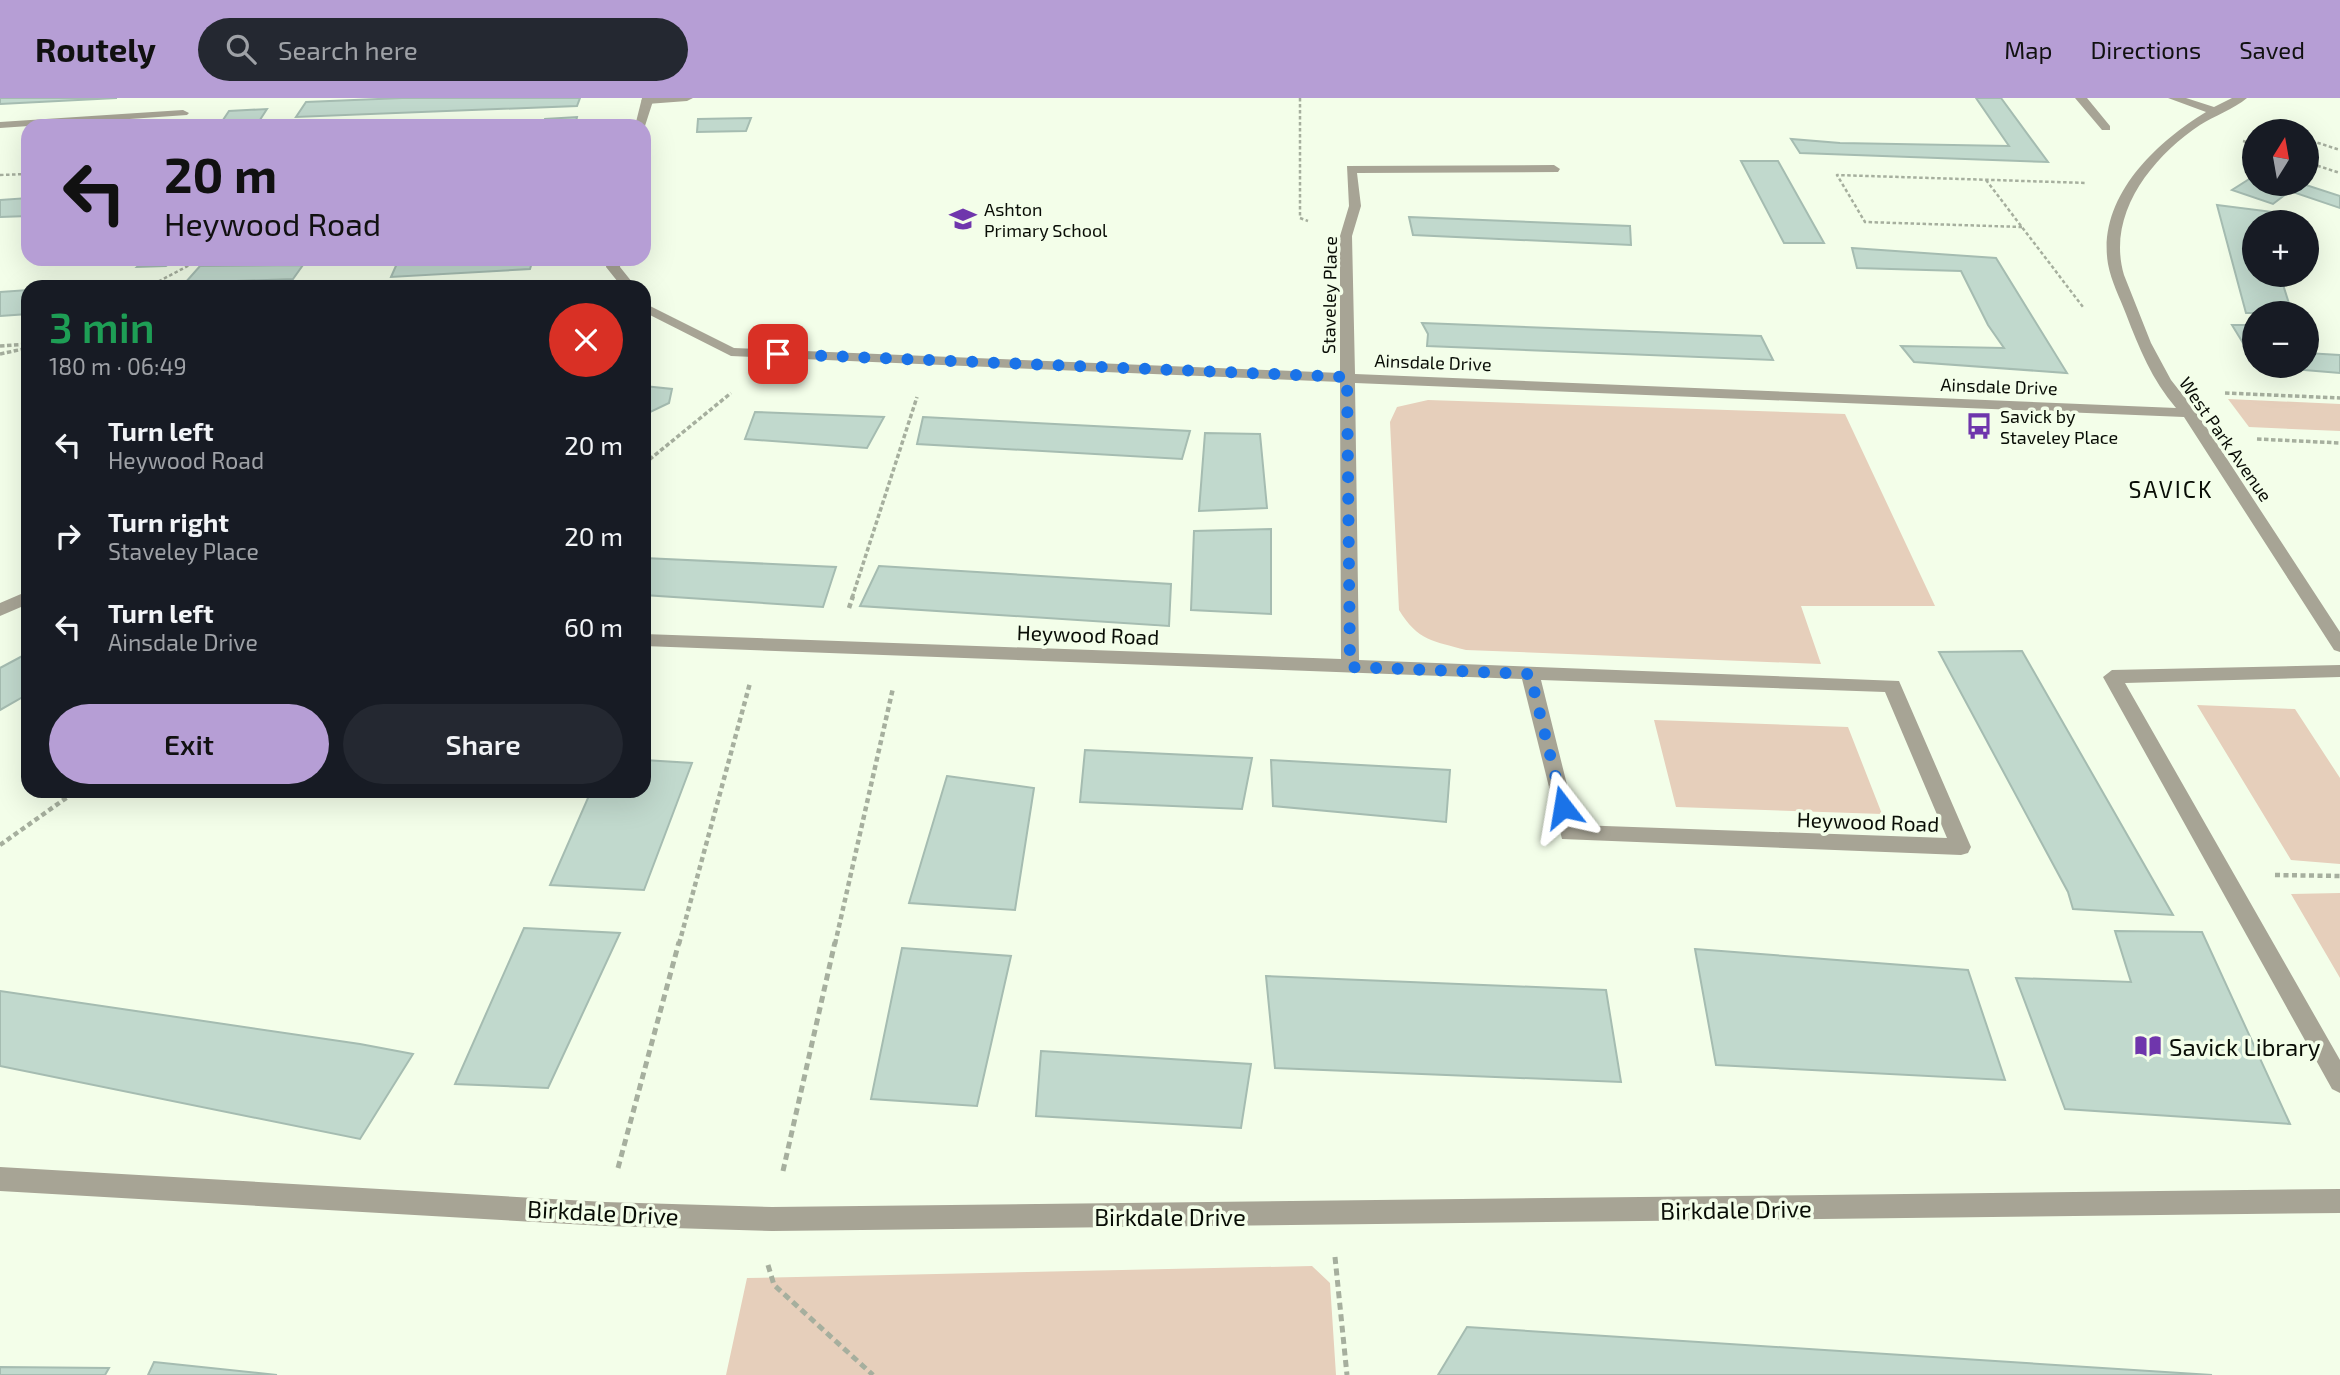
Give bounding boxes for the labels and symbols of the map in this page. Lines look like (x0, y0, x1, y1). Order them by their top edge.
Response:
north arrow (2242, 119, 2319, 196)
place label: Ashton Primary School (984, 198, 1108, 241)
school or university icon: Ashton Primary School (948, 204, 978, 234)
street label: Staveley Place (1317, 236, 1341, 354)
pin (748, 324, 808, 384)
street label: Ainsdale Drive (1374, 349, 1492, 375)
street label: Ainsdale Drive (1940, 373, 2058, 399)
street label: West Park Avenue (2175, 373, 2277, 505)
place label: Savick by Staveley Place (2000, 405, 2118, 448)
bus stop icon: Savick by Staveley Place (1964, 411, 1994, 441)
district label: SAVICK (2128, 475, 2214, 503)
street label: Heywood Road (1016, 619, 1160, 649)
position arrow (1526, 770, 1600, 844)
street label: Heywood Road (1796, 806, 1940, 836)
library icon: Savick Library (2133, 1031, 2163, 1061)
place label: Savick Library (2169, 1032, 2321, 1061)
street label: Birkdale Drive (1660, 1193, 1812, 1225)
street label: Birkdale Drive (527, 1194, 679, 1230)
street label: Birkdale Drive (1094, 1202, 1246, 1231)

